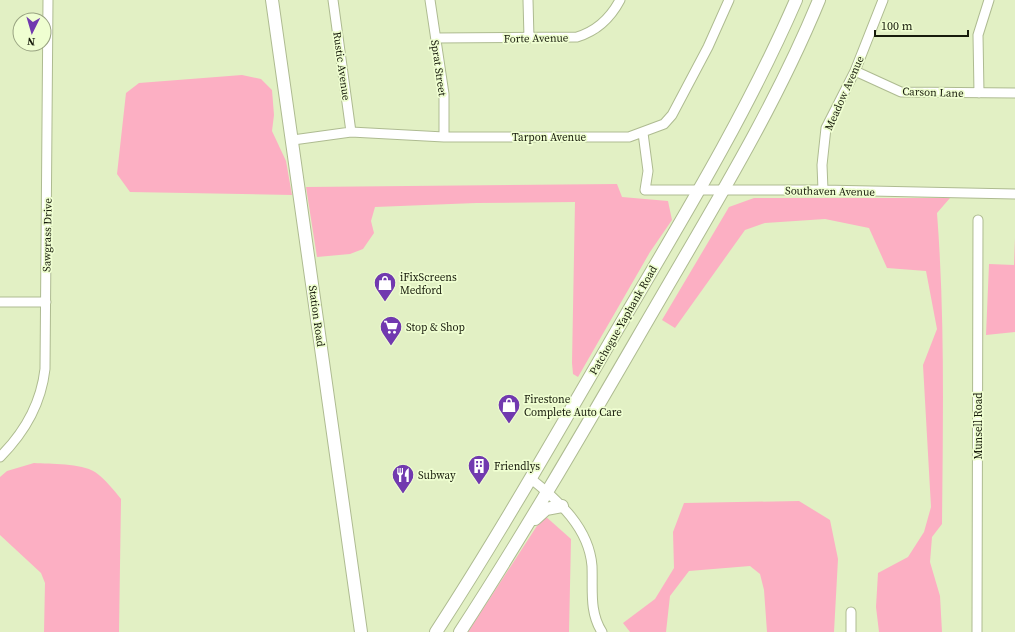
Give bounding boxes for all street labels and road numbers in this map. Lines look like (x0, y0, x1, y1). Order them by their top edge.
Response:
street label: Forte Avenue (504, 30, 569, 47)
street label: Rustic Avenue (329, 31, 354, 102)
street label: Sprat Street (427, 39, 450, 98)
street label: Meadow Avenue (821, 53, 868, 133)
street label: Carson Lane (902, 84, 964, 101)
street label: Tarpon Avenue (512, 130, 586, 145)
street label: Southaven Avenue (785, 183, 875, 200)
street label: Sawgrass Drive (39, 198, 56, 272)
street label: Patchogue-Yaphank Road (586, 262, 661, 378)
street label: Station Road (305, 284, 328, 348)
street label: Munsell Road (971, 392, 986, 460)

